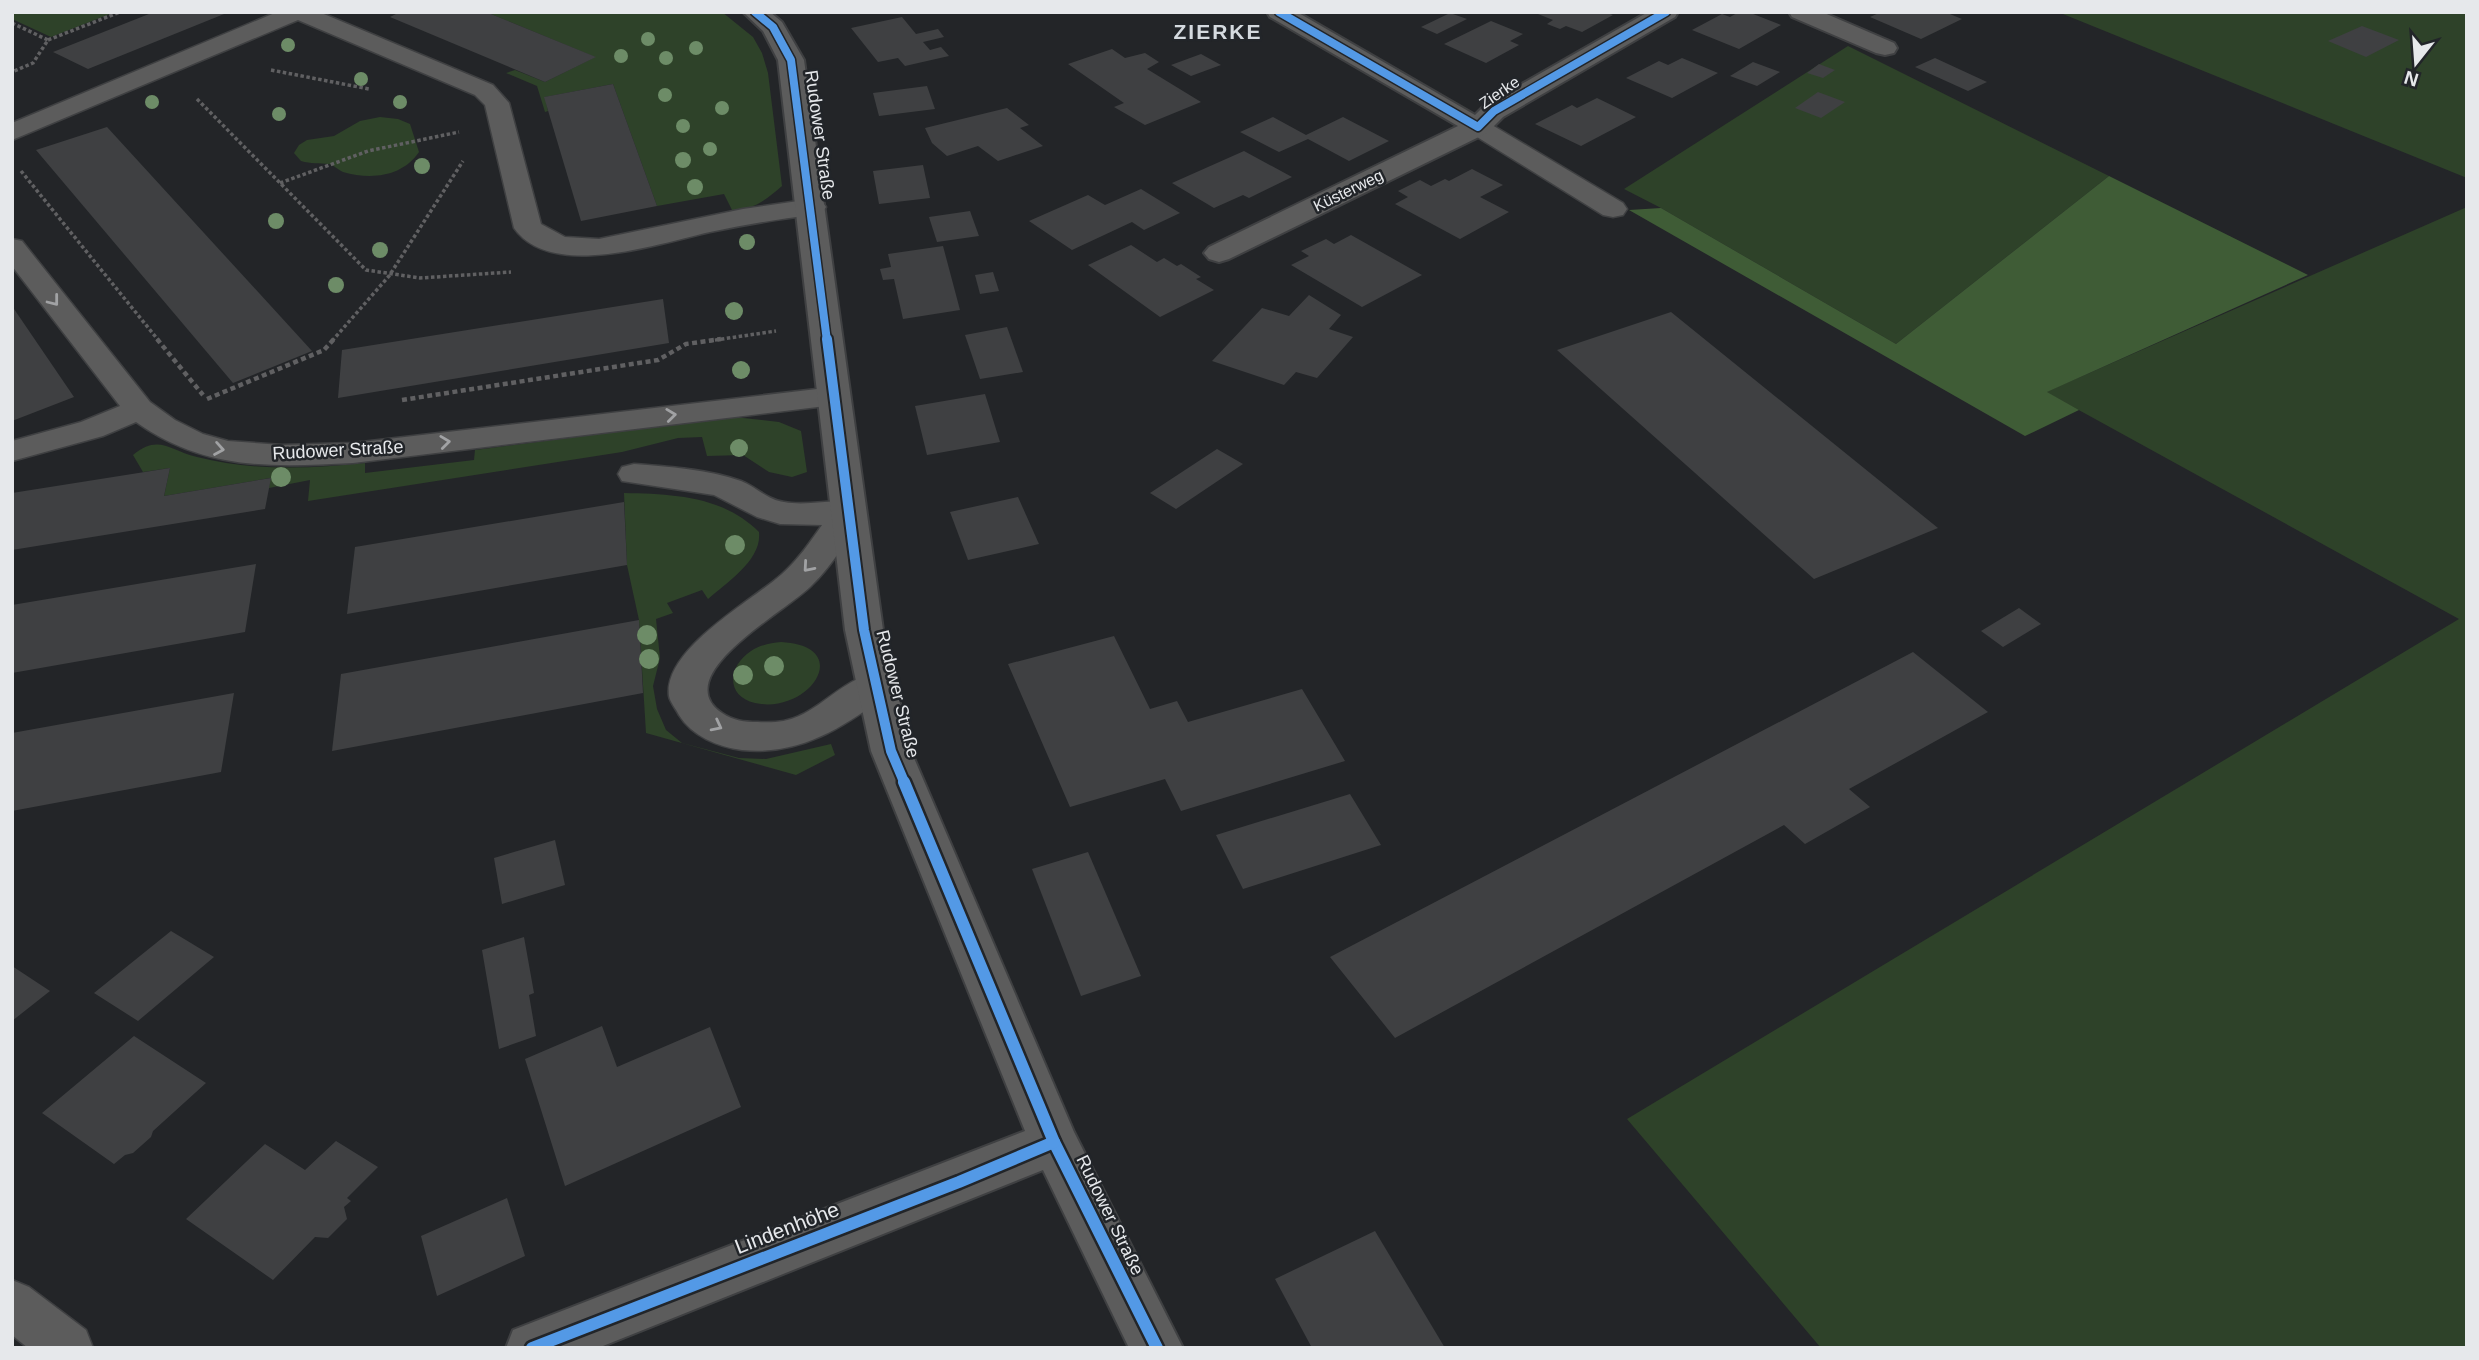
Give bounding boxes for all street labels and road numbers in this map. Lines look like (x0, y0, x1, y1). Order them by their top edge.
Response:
street label: Rudower Straße (801, 69, 839, 201)
street label: Zierke (1476, 73, 1523, 112)
street label: Küsterweg (1311, 166, 1386, 215)
street label: Rudower Straße (272, 437, 404, 463)
street label: Rudower Straße (872, 628, 924, 760)
street label: Rudower Straße (1072, 1152, 1148, 1278)
street label: Lindenhöhe (731, 1197, 842, 1258)

